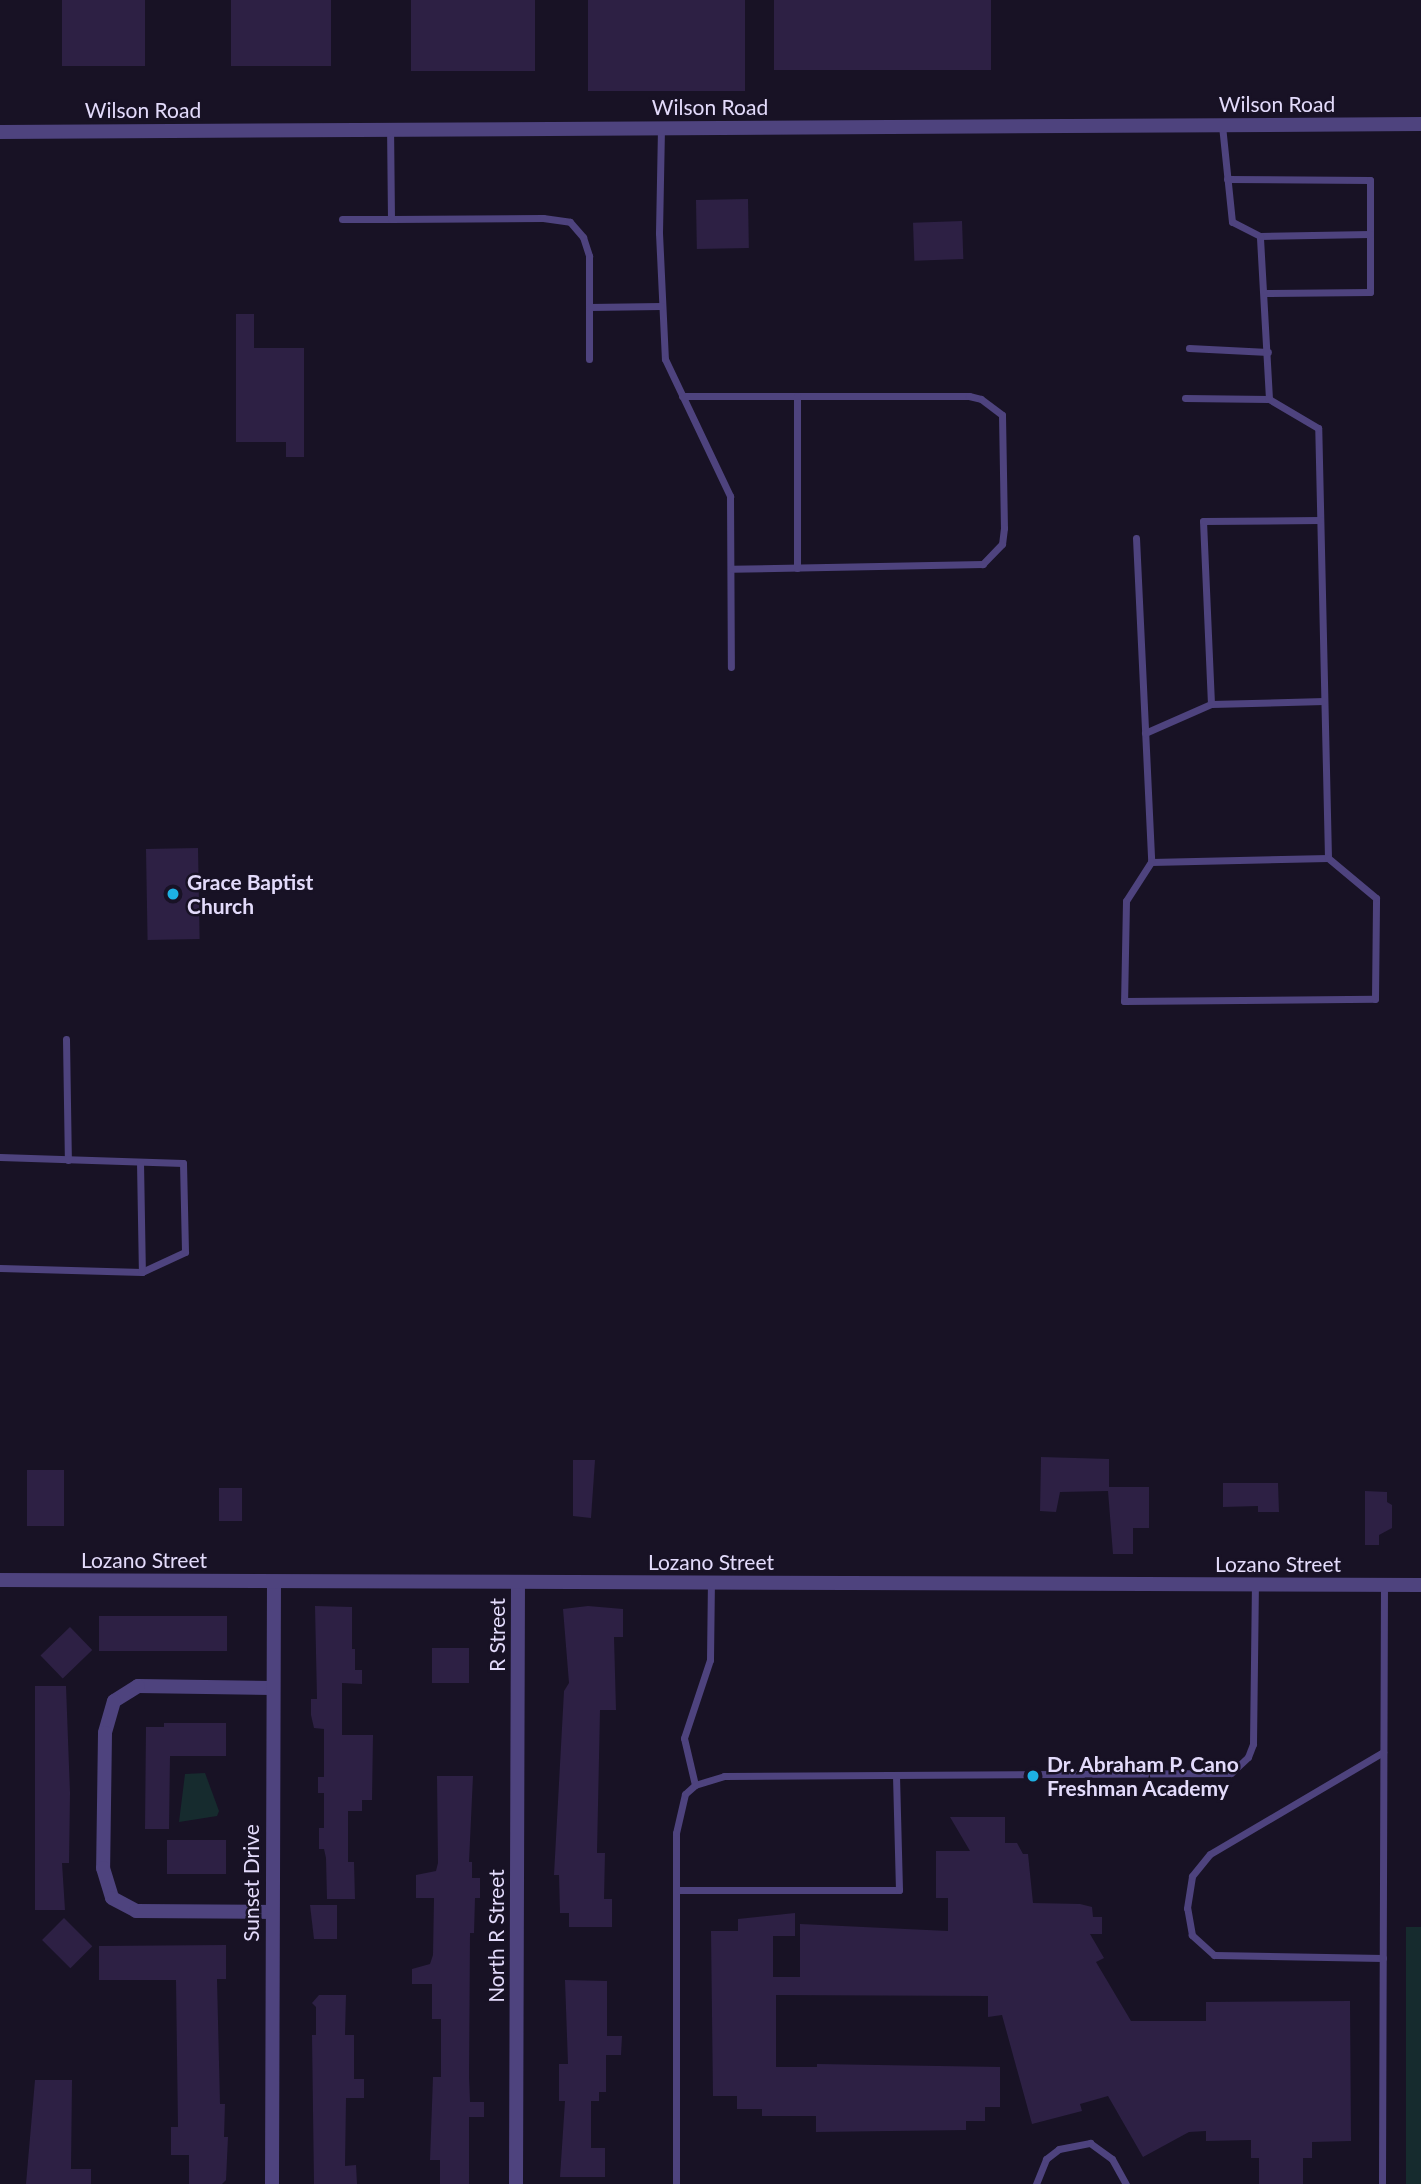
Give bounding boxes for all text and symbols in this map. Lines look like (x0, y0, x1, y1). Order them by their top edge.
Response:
street label: Wilson Road (1219, 91, 1335, 117)
street label: Wilson Road (652, 94, 768, 120)
street label: Wilson Road (85, 97, 201, 123)
place label: Grace Baptist Church (187, 869, 313, 919)
marker: Grace Baptist Church (165, 886, 181, 902)
street label: Lozano Street (81, 1547, 207, 1573)
street label: Lozano Street (648, 1549, 774, 1575)
street label: Lozano Street (1215, 1551, 1341, 1577)
street label: R Street (484, 1598, 510, 1672)
place label: Dr. Abraham P. Cano Freshman Academy (1047, 1751, 1239, 1801)
marker: Dr. Abraham P. Cano Freshman Academy (1025, 1768, 1041, 1784)
street label: Sunset Drive (238, 1824, 264, 1942)
street label: North R Street (483, 1869, 509, 2003)

